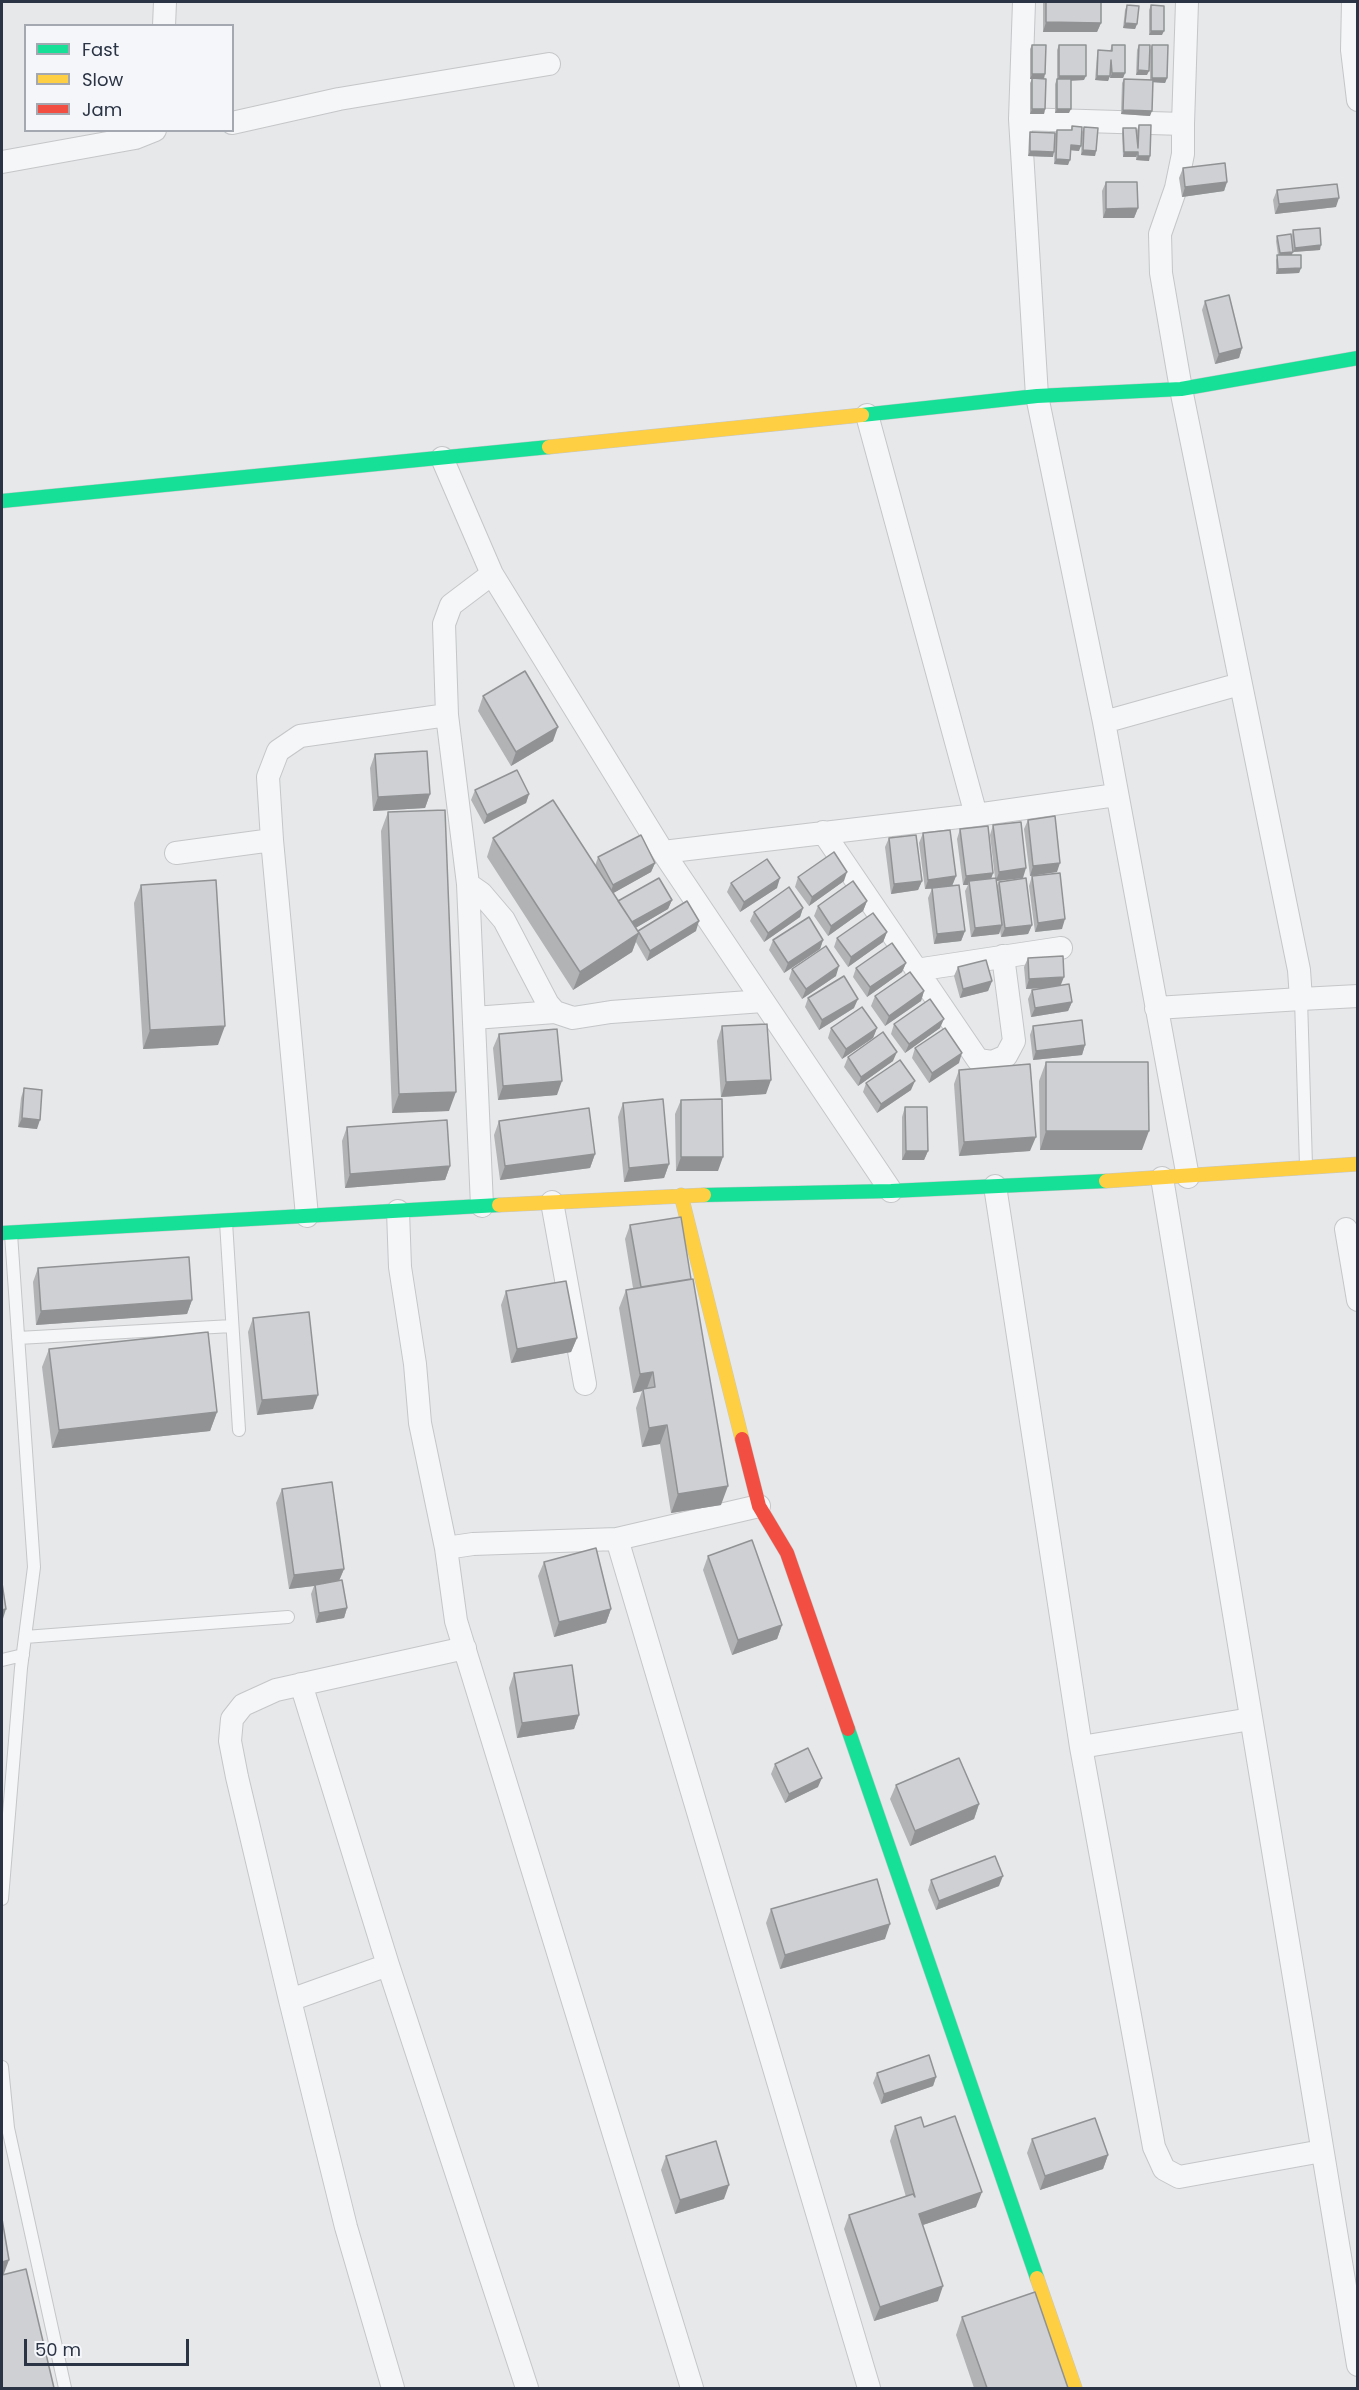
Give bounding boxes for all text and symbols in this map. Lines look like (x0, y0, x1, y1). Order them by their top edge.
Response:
legend (24, 24, 234, 132)
text: Fast (82, 37, 119, 62)
text: Slow (82, 67, 123, 92)
text: Jam (82, 97, 122, 122)
scale bar (27, 2327, 192, 2365)
text: 50 m (35, 2337, 81, 2362)

